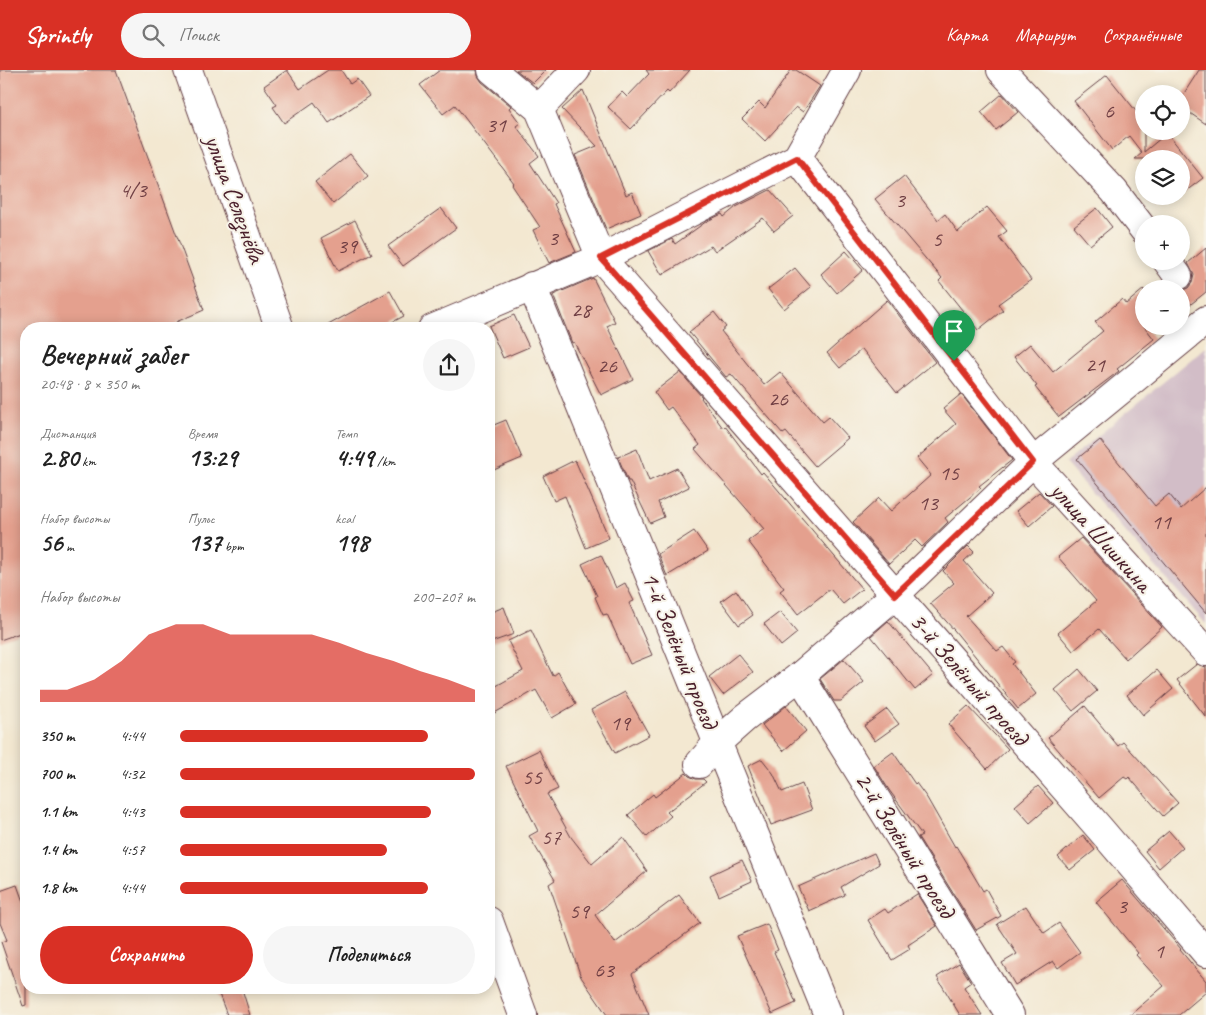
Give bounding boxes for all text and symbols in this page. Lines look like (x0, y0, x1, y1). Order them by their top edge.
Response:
search box (121, 13, 471, 58)
text: Sprintly (25, 20, 91, 50)
icon: search (139, 21, 167, 49)
text: Поиск (179, 23, 219, 47)
text: Карта (946, 24, 987, 46)
text: Маршрут (1015, 24, 1075, 46)
text: Сохранённые (1103, 24, 1181, 46)
map controls (1135, 85, 1190, 335)
button: locate (1135, 85, 1190, 140)
house number: 6 (1104, 97, 1115, 125)
house number: 31 (486, 111, 507, 139)
street label: улица Селезнёва (195, 129, 274, 270)
button: layers (1135, 150, 1190, 205)
house number: 4/3 (119, 176, 149, 204)
house number: 3 (895, 186, 907, 214)
button: + (1135, 215, 1190, 270)
house number: 3 (548, 224, 560, 252)
house number: 5 (932, 225, 943, 253)
house number: 39 (337, 232, 359, 260)
button: − (1135, 280, 1190, 335)
house number: 28 (571, 296, 593, 324)
pin (933, 310, 975, 361)
icon: arrive (940, 317, 968, 345)
text: Вечерний забег (40, 337, 187, 372)
button: share (423, 339, 475, 391)
house number: 21 (1085, 351, 1106, 379)
house number: 26 (597, 352, 618, 380)
text: 20:48 · 8 × 350 m (40, 374, 139, 394)
house number: 26 (768, 385, 789, 413)
text: Дистанция (40, 425, 96, 442)
text: Время (188, 425, 217, 442)
text: Темп (335, 425, 358, 442)
text: 2.80 (40, 442, 79, 474)
text: 13:29 (188, 442, 237, 474)
text: 4:49 (335, 442, 374, 474)
text: km (79, 453, 96, 470)
text: /km (374, 453, 395, 470)
house number: 15 (939, 459, 960, 487)
street label: улица Шишкина (1042, 474, 1161, 601)
house number: 13 (918, 489, 940, 517)
house number: 11 (1151, 508, 1172, 536)
text: Набор высоты (40, 510, 109, 527)
text: Пульс (188, 510, 215, 527)
text: kcal (335, 510, 354, 527)
text: 56 (40, 527, 63, 559)
text: 137 (188, 527, 221, 559)
text: 198 (335, 527, 369, 559)
text: m (63, 538, 74, 555)
text: bpm (221, 538, 244, 555)
street label: 1-й Зелёный проезд (634, 567, 727, 735)
text: Набор высоты (40, 587, 119, 607)
text: 200–207 m (412, 587, 475, 607)
street label: 3-й Зелёный проезд (902, 606, 1037, 754)
house number: 19 (610, 709, 632, 737)
text: 350 m (40, 726, 74, 746)
text: 4:44 (120, 726, 145, 746)
house number: 55 (522, 763, 543, 791)
text: 700 m (40, 764, 75, 784)
text: 4:32 (120, 764, 145, 784)
street label: 2-й Зелёный проезд (847, 766, 964, 926)
text: 1.1 km (40, 802, 77, 822)
text: 4:43 (120, 802, 145, 822)
house number: 57 (541, 823, 562, 851)
text: 1.4 km (40, 840, 77, 860)
text: 4:57 (120, 840, 145, 860)
text: 1.8 km (40, 878, 77, 898)
text: 4:44 (120, 878, 145, 898)
house number: 3 (1117, 892, 1129, 920)
house number: 59 (569, 897, 591, 925)
button: Сохранить (40, 926, 253, 984)
button: Поделиться (263, 926, 475, 984)
house number: 1 (1154, 937, 1165, 965)
house number: 63 (594, 956, 616, 984)

